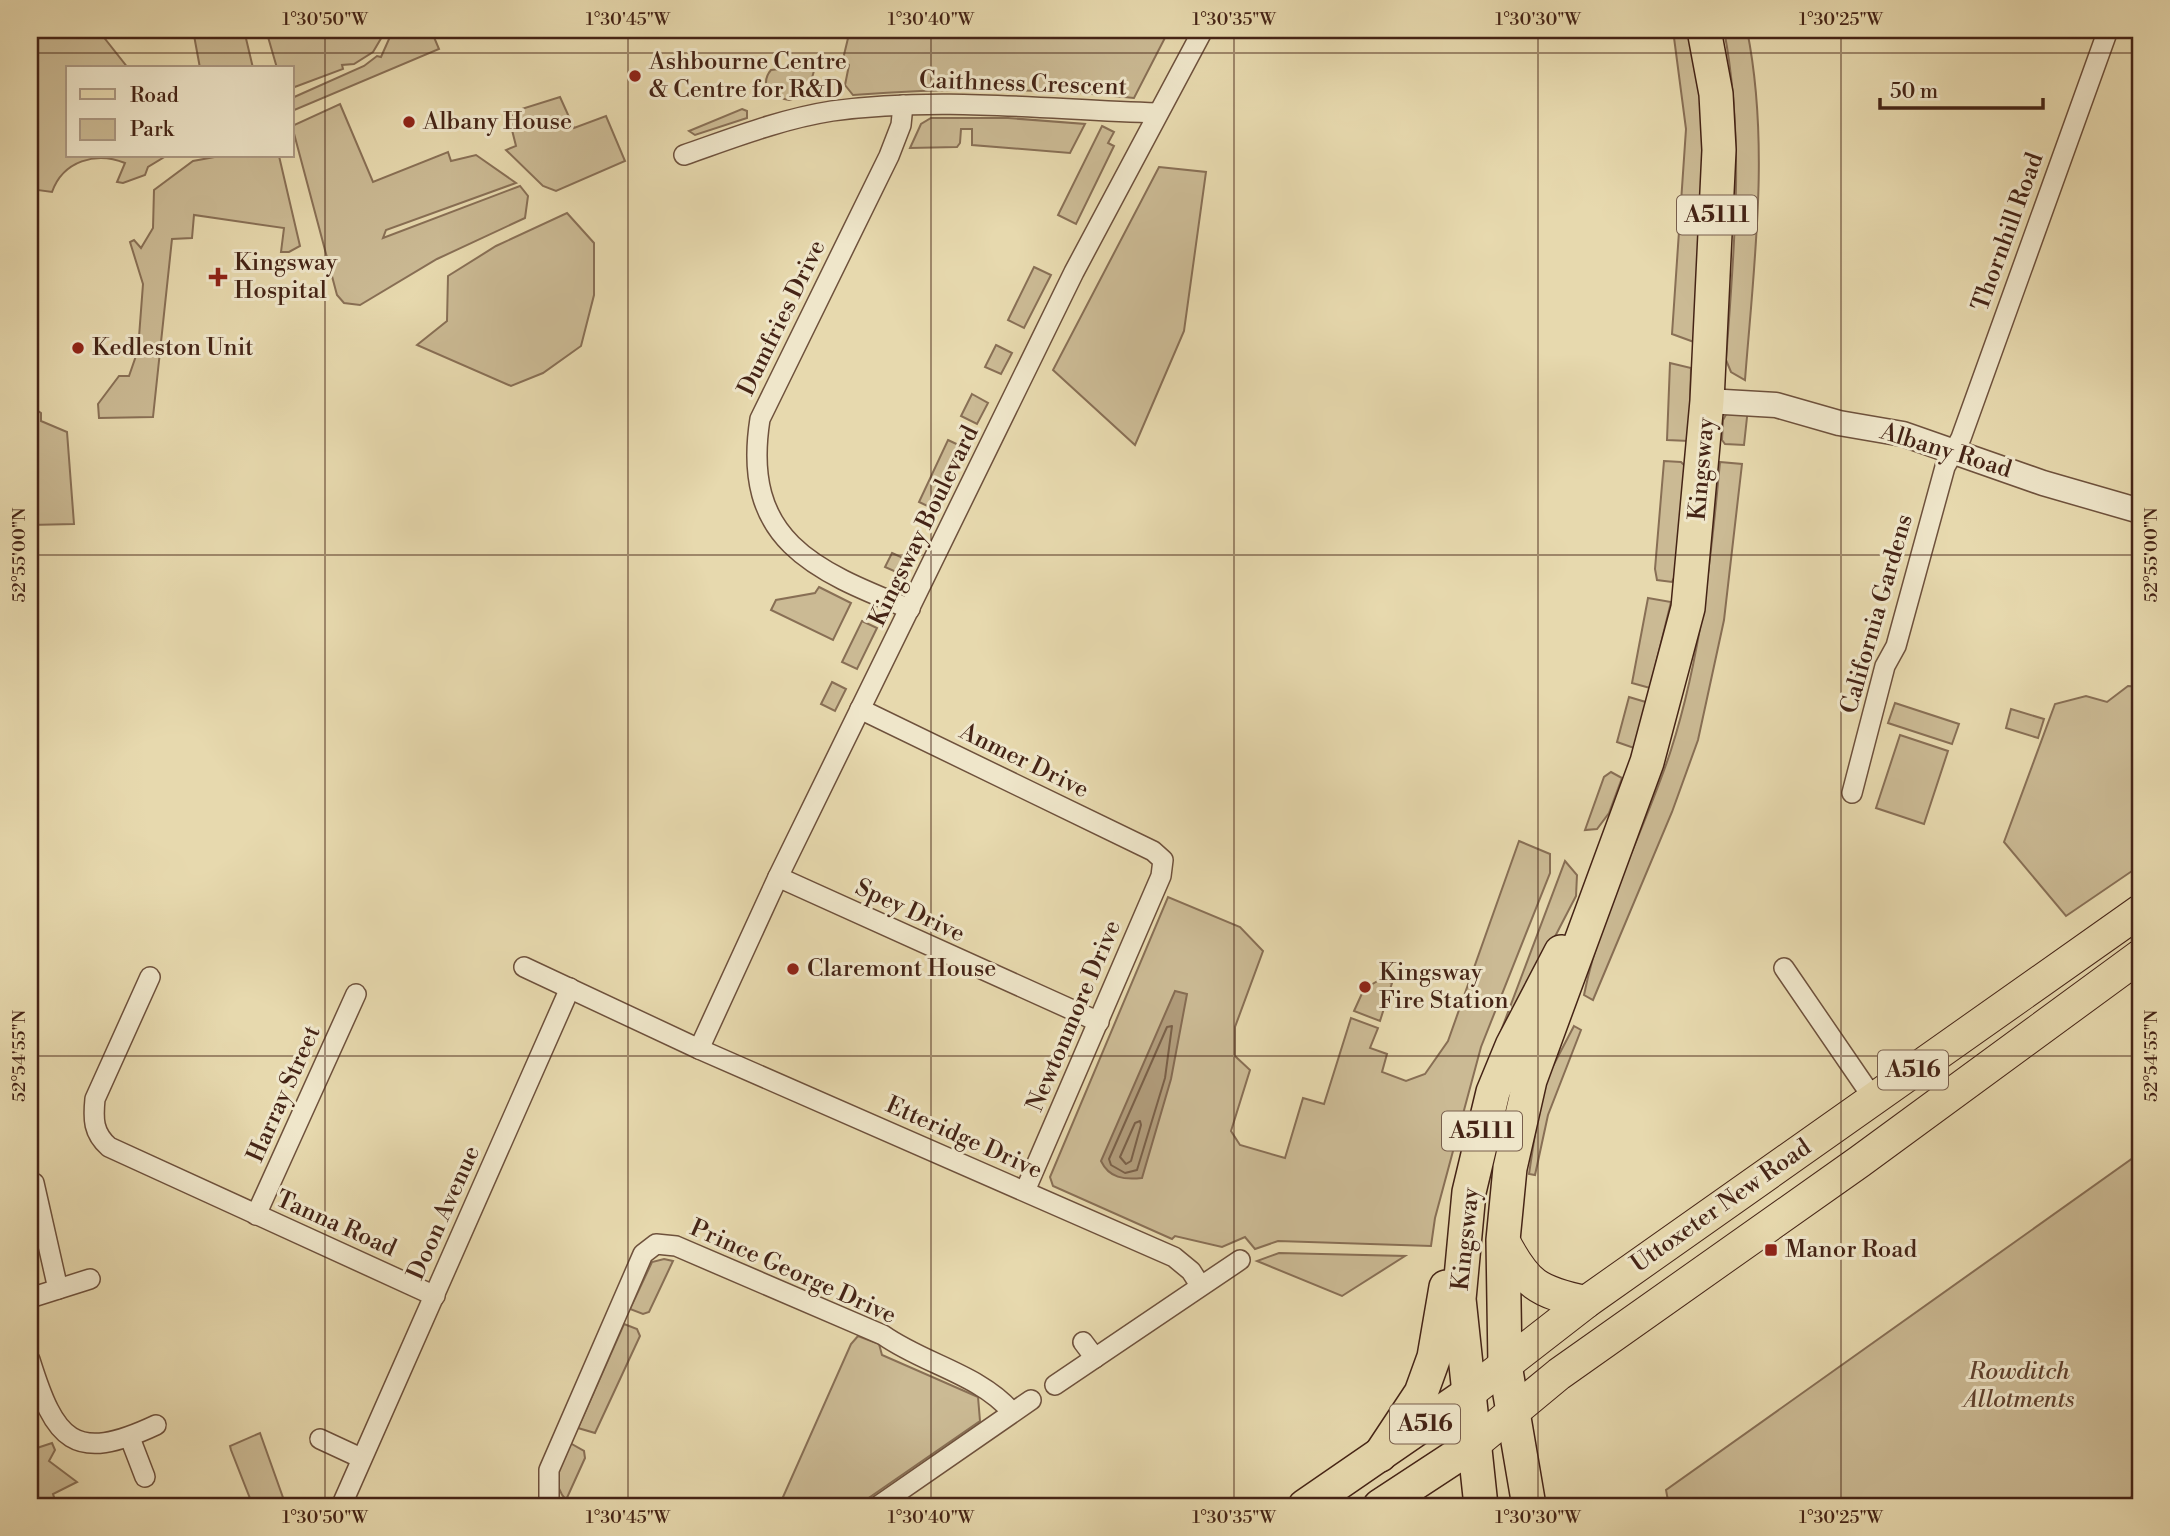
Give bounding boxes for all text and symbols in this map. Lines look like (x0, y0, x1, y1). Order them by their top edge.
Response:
text: 1°30'50"W (282, 8, 368, 31)
text: 1°30'45"W (586, 8, 671, 31)
text: 1°30'40"W (888, 8, 975, 31)
text: 1°30'35"W (1192, 8, 1276, 31)
text: 1°30'30"W (1495, 8, 1581, 31)
text: 1°30'25"W (1799, 8, 1884, 31)
place label: Ashbourne Centre & Centre for R&D (648, 47, 847, 105)
street label: Caithness Crescent (918, 65, 1128, 103)
legend (66, 66, 294, 158)
scale bar (1880, 66, 2042, 110)
marker: Ashbourne Centre & Centre for R&D (627, 68, 643, 84)
text: 50 m (1890, 79, 1938, 105)
text: Road (130, 83, 179, 109)
place label: Albany House (422, 107, 572, 137)
marker: Albany House (401, 114, 417, 130)
text: Park (130, 117, 175, 143)
street label: Thornhill Road (1965, 148, 2051, 315)
road number: A5111 (1677, 196, 1757, 234)
street label: Dumfries Drive (731, 235, 833, 401)
place label: Kingsway Hospital (234, 248, 338, 306)
marker: Kingsway Hospital (208, 267, 228, 287)
place label: Kedleston Unit (92, 333, 254, 363)
marker: Kedleston Unit (70, 340, 86, 356)
street label: Kingsway (1683, 416, 1721, 522)
street label: Albany Road (1876, 417, 2016, 485)
street label: Kingsway Boulevard (862, 421, 986, 631)
text: 52°55'00"N (8, 507, 31, 602)
text: 52°55'00"N (2140, 507, 2163, 602)
street label: California Gardens (1834, 511, 1920, 717)
street label: Anmer Drive (953, 716, 1094, 805)
street label: Spey Drive (850, 873, 970, 949)
street label: Newtonmore Drive (1020, 916, 1128, 1116)
place label: Claremont House (807, 954, 996, 984)
place label: Kingsway Fire Station (1379, 958, 1509, 1016)
marker: Claremont House (785, 961, 801, 977)
marker: Kingsway Fire Station (1357, 979, 1373, 995)
text: 52°54'55"N (8, 1009, 31, 1102)
text: 52°54'55"N (2140, 1009, 2163, 1102)
street label: Harray Street (241, 1021, 328, 1167)
road number: A516 (1878, 1050, 1948, 1090)
street label: Etteridge Drive (881, 1090, 1047, 1186)
road number: A5111 (1442, 1112, 1522, 1150)
street label: Uttoxeter New Road (1625, 1132, 1817, 1279)
street label: Doon Avenue (401, 1141, 487, 1285)
street label: Tanna Road (271, 1184, 401, 1264)
street label: Kingsway (1446, 1186, 1486, 1292)
street label: Prince George Drive (685, 1213, 901, 1331)
place label: Manor Road (1785, 1235, 1917, 1265)
marker: Manor Road (1763, 1242, 1779, 1258)
park label: Rowditch Allotments (1961, 1357, 2074, 1415)
road number: A516 (1390, 1404, 1460, 1443)
text: 1°30'50"W (282, 1506, 368, 1529)
text: 1°30'45"W (586, 1506, 671, 1529)
text: 1°30'40"W (888, 1506, 975, 1529)
text: 1°30'35"W (1192, 1506, 1276, 1529)
text: 1°30'30"W (1495, 1506, 1581, 1529)
text: 1°30'25"W (1799, 1506, 1884, 1529)

